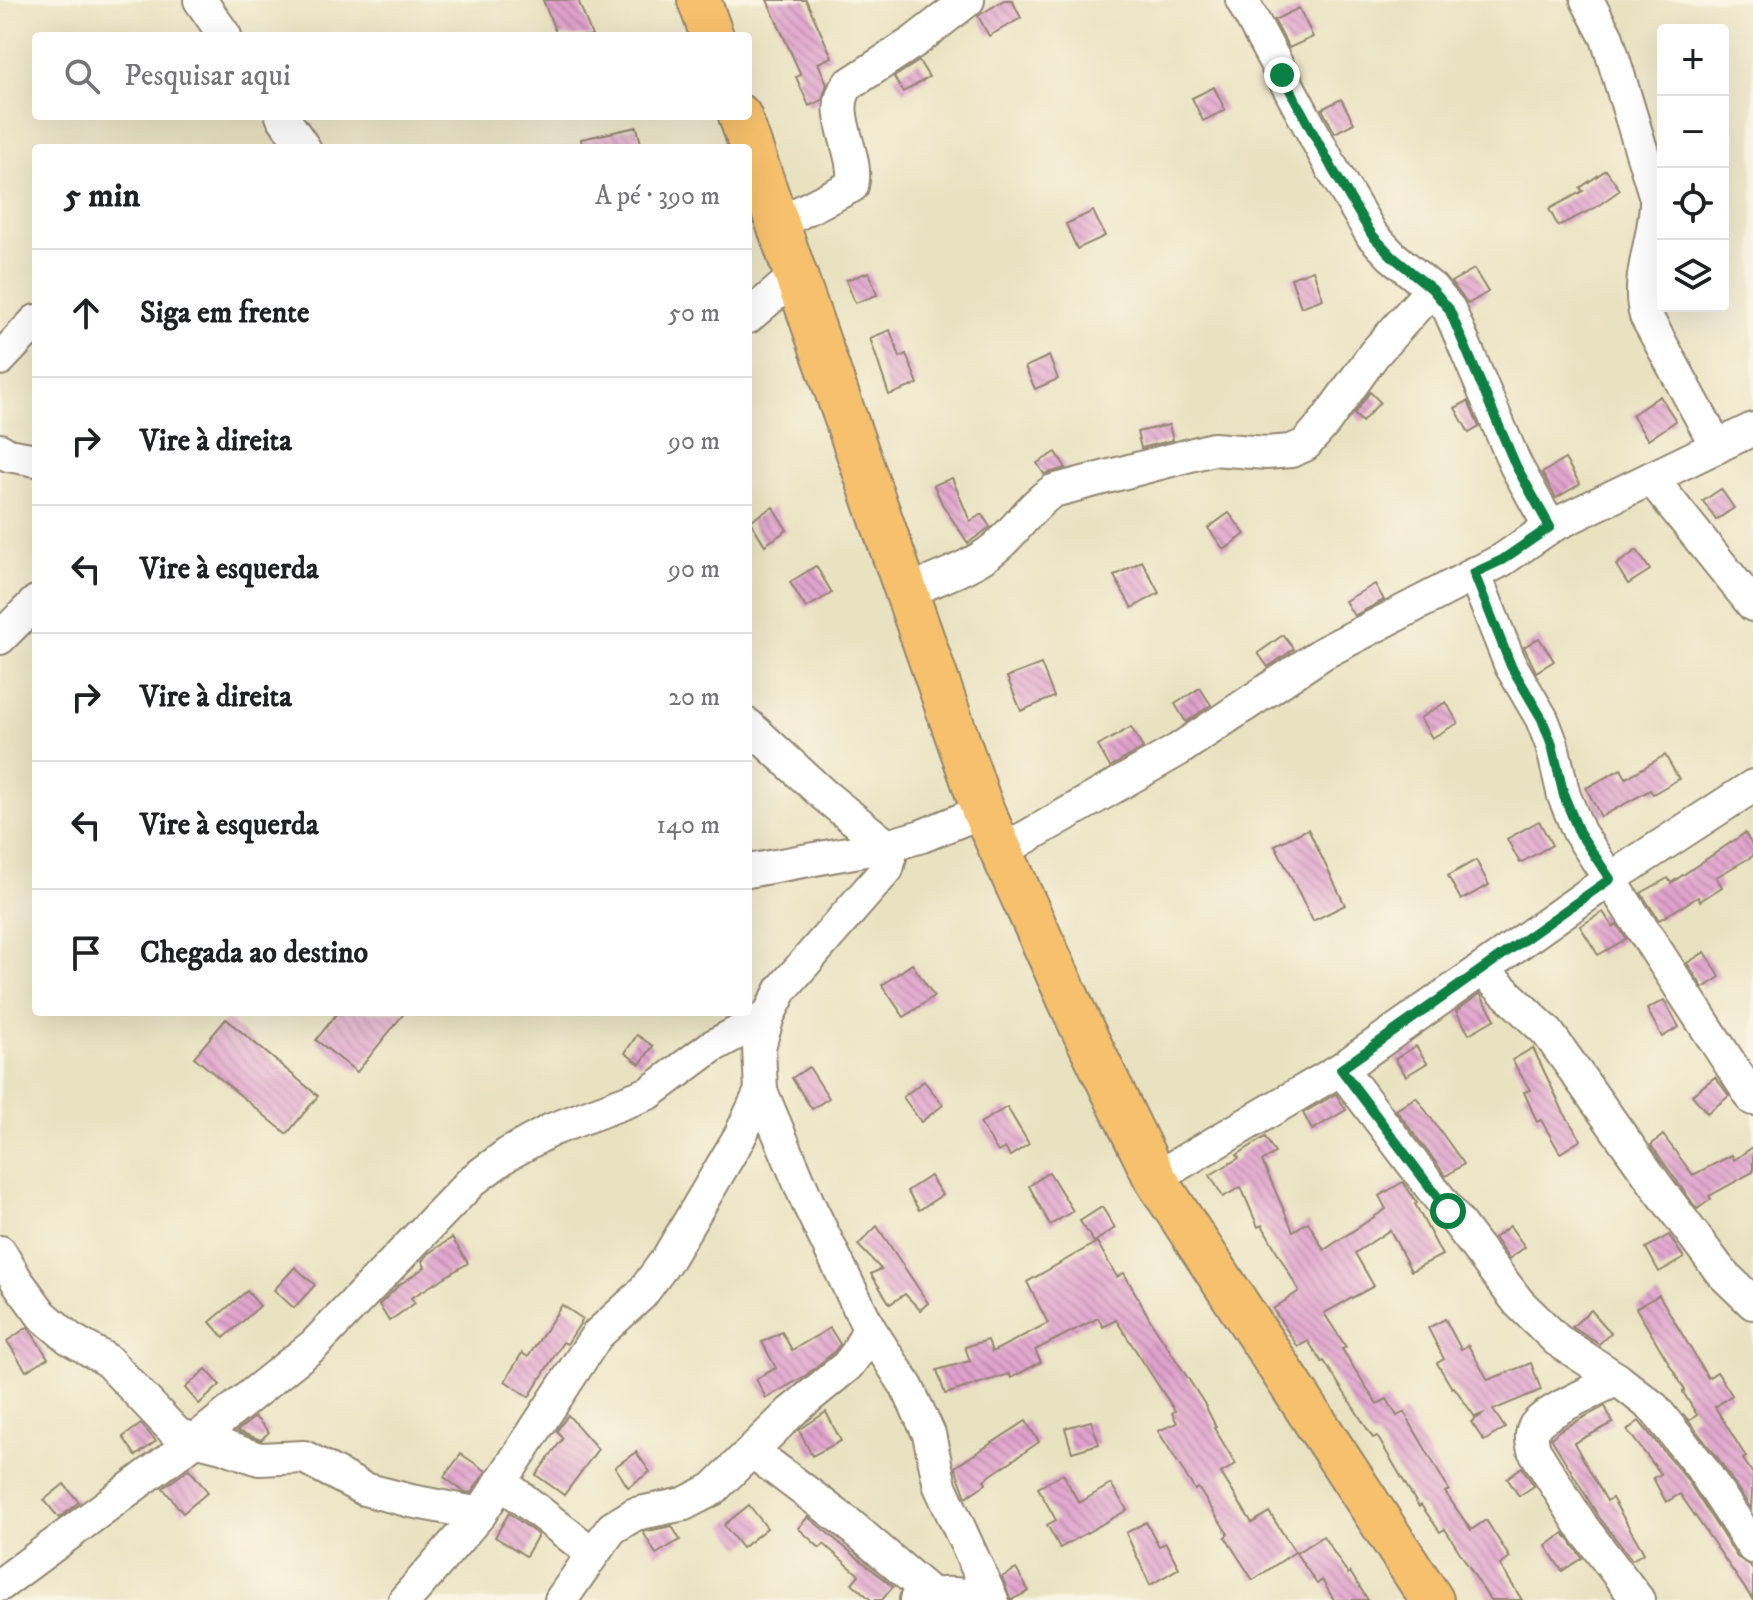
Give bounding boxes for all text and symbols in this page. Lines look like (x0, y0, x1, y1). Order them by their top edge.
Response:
map controls (1657, 24, 1729, 312)
button: + (1657, 24, 1729, 96)
search box (32, 32, 752, 120)
icon: search (60, 54, 104, 98)
route end (1264, 57, 1300, 93)
text: Pesquisar aqui (124, 58, 291, 95)
button: − (1657, 96, 1729, 168)
button: locate (1657, 168, 1729, 240)
text: 5 min (64, 175, 140, 217)
text: A pé · 390 m (595, 180, 720, 213)
button: layers (1657, 240, 1729, 312)
icon: ahead (64, 291, 108, 335)
text: Siga em frente (140, 295, 309, 332)
text: 50 m (668, 297, 720, 330)
icon: right (64, 419, 108, 463)
text: Vire à direita (140, 423, 292, 460)
text: 90 m (668, 425, 720, 458)
icon: left (64, 547, 108, 591)
text: Vire à esquerda (140, 551, 319, 588)
text: 90 m (668, 553, 720, 586)
icon: right (64, 675, 108, 719)
text: Vire à direita (140, 679, 292, 716)
text: 20 m (668, 681, 720, 714)
icon: left (64, 803, 108, 847)
text: Vire à esquerda (140, 807, 319, 844)
text: 140 m (656, 809, 720, 842)
icon: arrive (64, 931, 108, 975)
text: Chegada ao destino (140, 935, 368, 972)
route start (1430, 1193, 1466, 1229)

